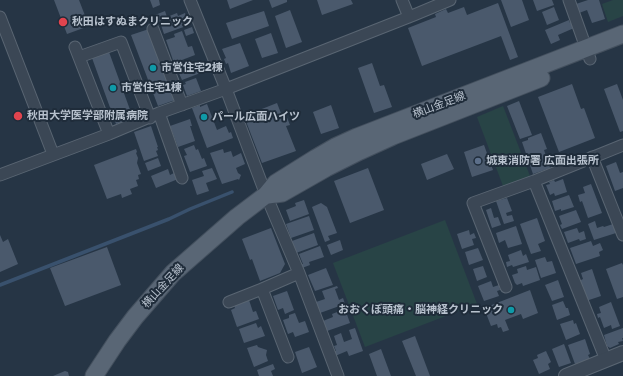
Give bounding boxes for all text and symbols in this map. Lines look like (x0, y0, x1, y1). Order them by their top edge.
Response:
place label: 秋田はすぬまクリニック (72, 15, 193, 29)
marker: 秋田はすぬまクリニック (57, 16, 69, 28)
place label: 市営住宅2棟 (161, 61, 223, 75)
marker: 市営住宅2棟 (148, 63, 158, 73)
place label: 市営住宅1棟 (121, 81, 182, 95)
marker: 市営住宅1棟 (108, 83, 118, 93)
street label: 横山金足線 (411, 89, 467, 121)
place label: 秋田大学医学部附属病院 (27, 109, 148, 123)
marker: 秋田大学医学部附属病院 (12, 110, 24, 122)
place label: パール広面ハイツ (212, 110, 300, 124)
marker: パール広面ハイツ (199, 112, 209, 122)
place label: 城東消防署 広面出張所 (486, 154, 599, 168)
marker: 城東消防署 広面出張所 (473, 156, 483, 166)
street label: 横山金足線 (139, 261, 187, 311)
place label: おおくぼ頭痛・脳神経クリニック (338, 303, 503, 317)
marker: おおくぼ頭痛・脳神経クリニック (506, 305, 516, 315)

